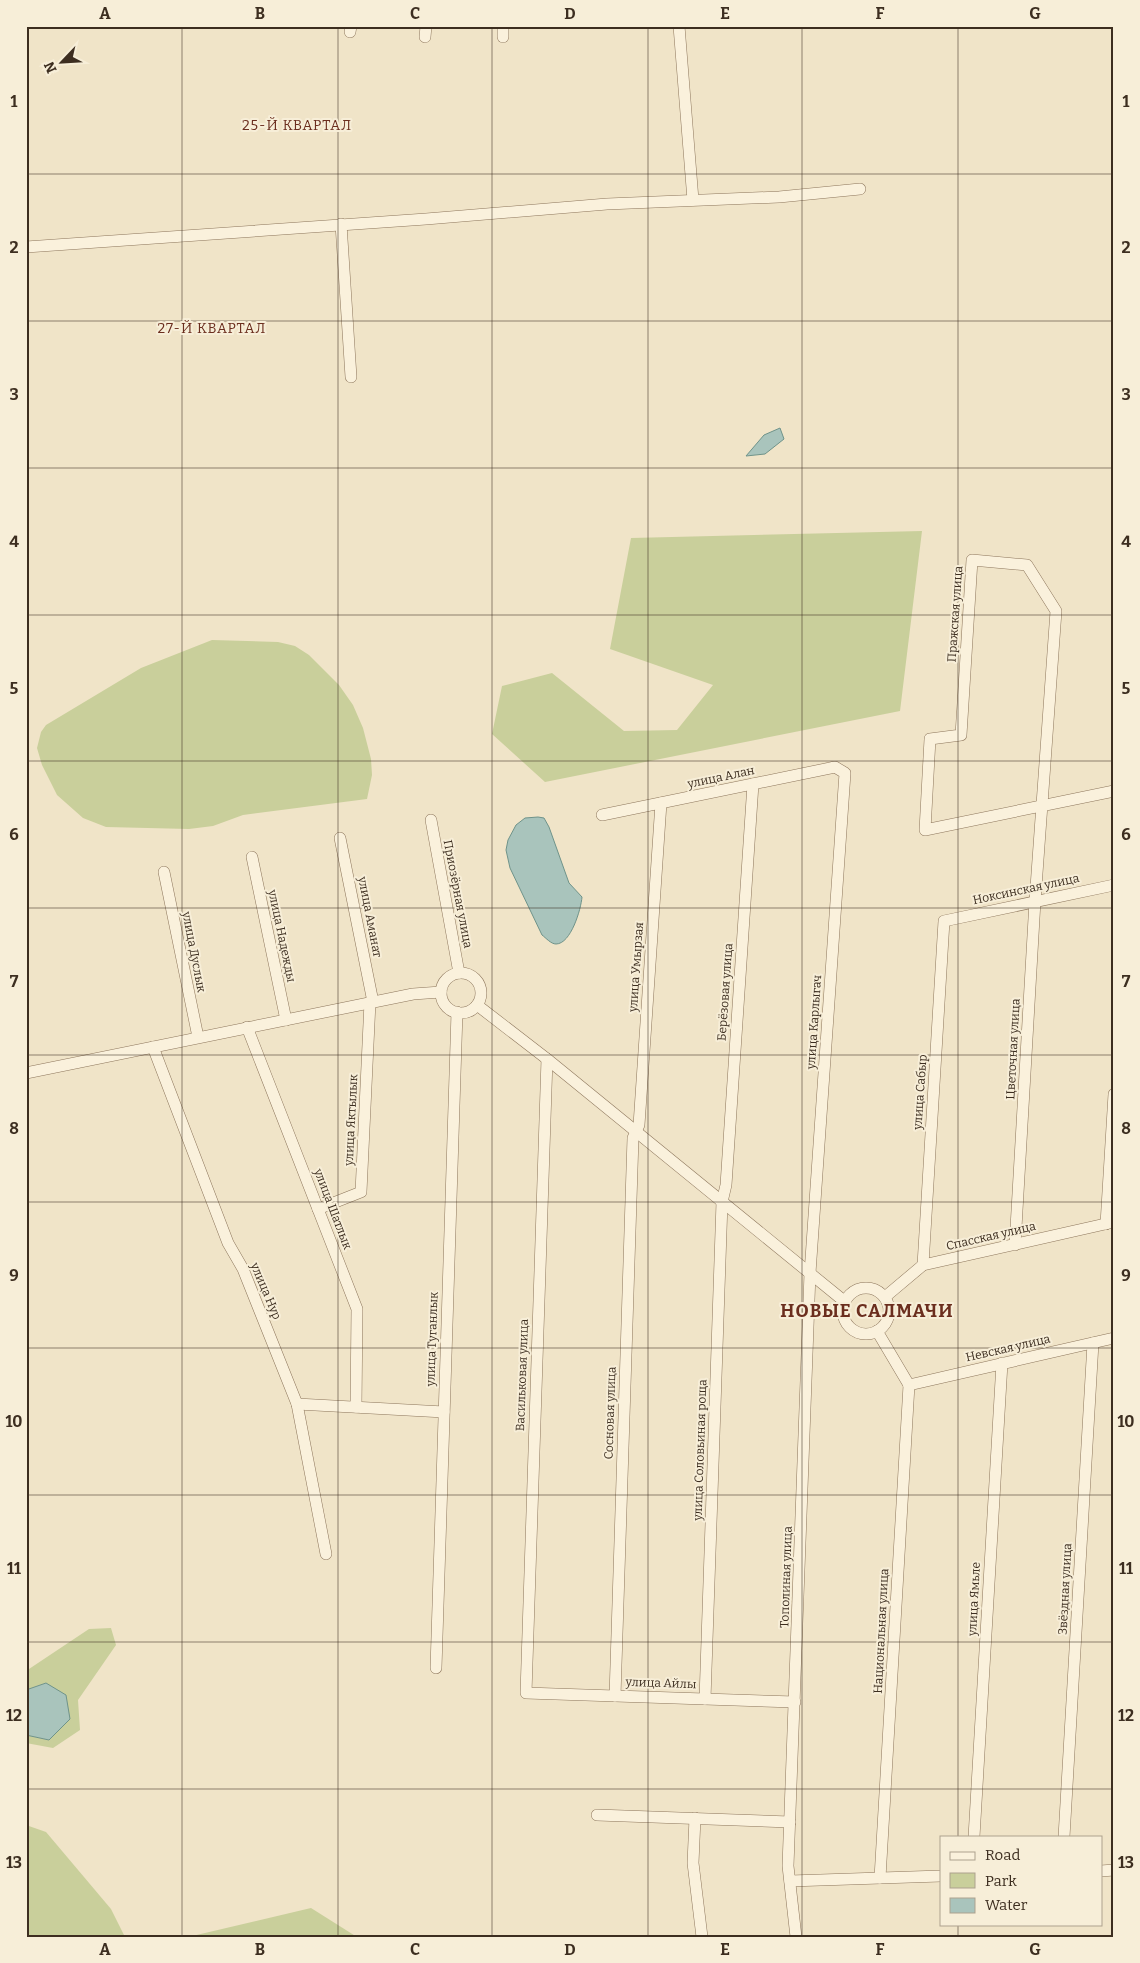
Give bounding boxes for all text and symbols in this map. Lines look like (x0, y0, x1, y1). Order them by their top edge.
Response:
text: A (99, 4, 111, 23)
text: B (255, 4, 265, 23)
text: C (410, 4, 420, 23)
text: D (564, 4, 576, 23)
text: E (720, 4, 730, 23)
text: F (876, 4, 885, 23)
text: G (1029, 4, 1041, 23)
north arrow (38, 38, 88, 88)
text: N (41, 59, 61, 76)
text: 1 (11, 92, 18, 111)
text: 1 (1123, 92, 1130, 111)
district label: 25-Й КВАРТАЛ (242, 116, 352, 134)
text: 2 (9, 238, 19, 257)
text: 2 (1121, 238, 1131, 257)
district label: 27-Й КВАРТАЛ (158, 319, 266, 337)
text: 3 (9, 385, 19, 404)
text: 3 (1121, 385, 1131, 404)
text: 4 (9, 532, 19, 551)
text: 4 (1121, 532, 1131, 551)
street label: Пражская улица (945, 565, 965, 663)
text: 5 (10, 679, 19, 698)
text: 5 (1122, 679, 1131, 698)
street label: улица Алан (685, 763, 756, 791)
text: 6 (9, 825, 19, 844)
text: 6 (1121, 825, 1131, 844)
street label: Приозёрная улица (441, 839, 475, 950)
street label: Ноксинская улица (972, 871, 1081, 907)
street label: улица Аманат (355, 874, 385, 959)
street label: улица Надежды (265, 888, 299, 984)
street label: улица Дуслык (179, 910, 209, 993)
street label: улица Умырзая (626, 921, 646, 1013)
street label: Берёзовая улица (715, 942, 735, 1041)
text: 7 (10, 972, 19, 991)
text: 7 (1122, 972, 1131, 991)
street label: улица Карлыгач (804, 974, 824, 1071)
street label: Цветочная улица (1003, 998, 1023, 1100)
street label: улица Сабыр (910, 1054, 930, 1131)
street label: улица Яктылык (342, 1074, 360, 1167)
text: 8 (9, 1119, 19, 1138)
text: 8 (1121, 1119, 1131, 1138)
street label: улица Шатлык (311, 1166, 355, 1251)
street label: Спасская улица (945, 1219, 1038, 1253)
street label: улица Нур (247, 1260, 284, 1322)
text: 9 (9, 1266, 19, 1285)
text: 9 (1121, 1266, 1131, 1285)
street label: улица Туганлык (423, 1292, 441, 1387)
district label: НОВЫЕ САЛМАЧИ (780, 1300, 954, 1322)
street label: Васильковая улица (513, 1318, 531, 1431)
street label: Невская улица (964, 1331, 1052, 1365)
street label: Сосновая улица (601, 1366, 619, 1460)
street label: улица Соловьиная роща (691, 1379, 709, 1522)
text: 10 (5, 1412, 23, 1431)
text: 10 (1117, 1412, 1135, 1431)
street label: Тополиная улица (777, 1525, 795, 1628)
street label: Звёздная улица (1056, 1542, 1074, 1635)
text: 11 (7, 1559, 21, 1578)
text: 11 (1119, 1559, 1133, 1578)
street label: улица Ямьле (965, 1562, 983, 1637)
street label: Национальная улица (871, 1568, 891, 1694)
street label: улица Айлы (624, 1675, 697, 1691)
text: 12 (6, 1706, 22, 1725)
text: 12 (1118, 1706, 1134, 1725)
legend (940, 1836, 1102, 1926)
text: Road (985, 1846, 1020, 1864)
text: 13 (6, 1853, 22, 1872)
text: 13 (1118, 1853, 1134, 1872)
text: Park (985, 1872, 1017, 1890)
text: Water (985, 1896, 1028, 1914)
text: A (99, 1940, 111, 1959)
text: B (255, 1940, 265, 1959)
text: C (410, 1940, 420, 1959)
text: D (564, 1940, 576, 1959)
text: E (720, 1940, 730, 1959)
text: F (876, 1940, 885, 1959)
text: G (1029, 1940, 1041, 1959)

